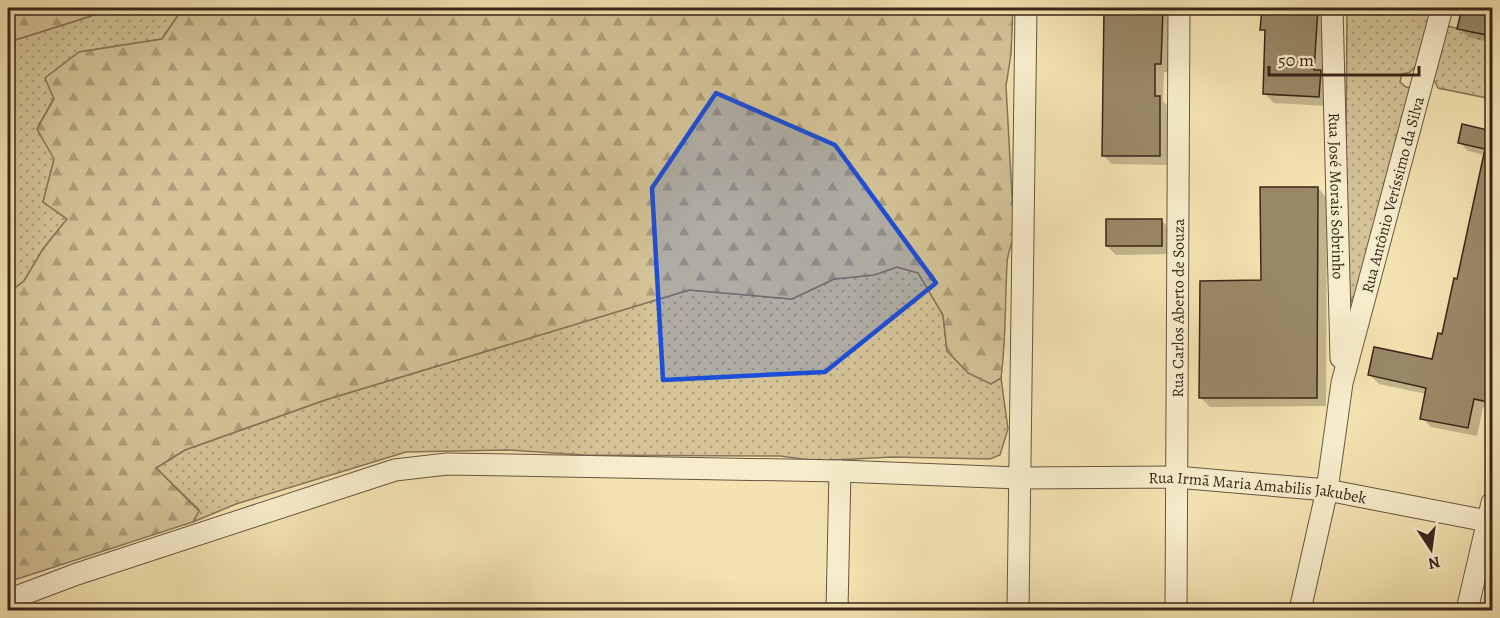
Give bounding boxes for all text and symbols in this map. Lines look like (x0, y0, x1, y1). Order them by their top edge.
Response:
scale bar (1269, 39, 1419, 77)
text: 50 m (1278, 48, 1314, 72)
street label: Rua Antônio Veríssimo da Silva (1356, 94, 1430, 296)
street label: Rua José Morais Sobrinho (1323, 112, 1349, 280)
street label: Rua Carlos Aberto de Souza (1167, 218, 1190, 398)
street label: Rua Irmã Maria Amabilis Jakubek (1149, 467, 1368, 509)
north arrow (1401, 519, 1461, 579)
text: N (1426, 551, 1442, 575)

